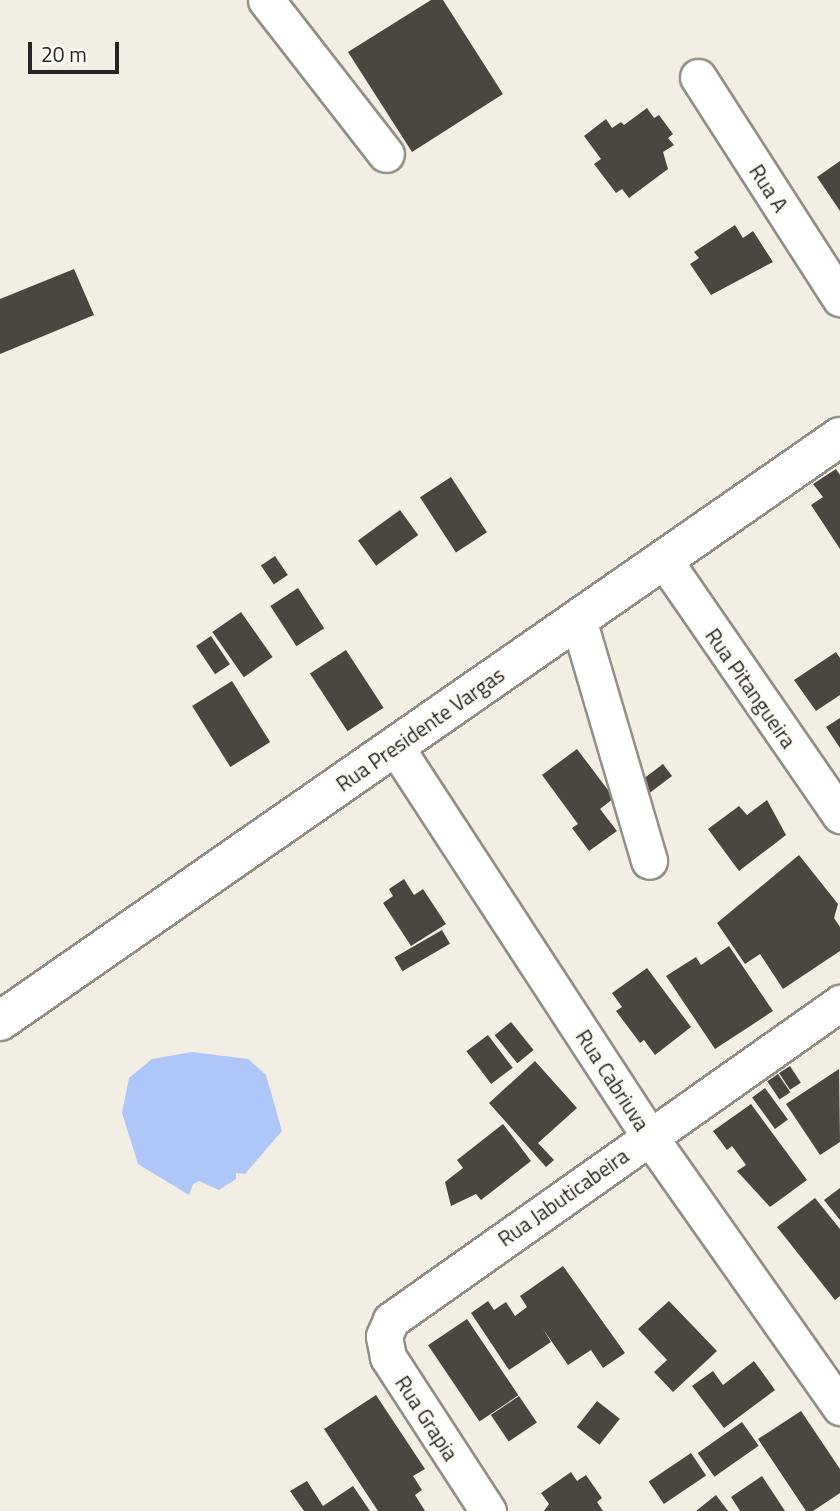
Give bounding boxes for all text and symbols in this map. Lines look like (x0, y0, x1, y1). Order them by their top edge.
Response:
scale bar (32, 28, 122, 72)
text: 20 m (41, 38, 87, 70)
street label: Rua A (744, 159, 794, 217)
street label: Rua Pitangueira (700, 623, 802, 753)
street label: Rua Presidente Vargas (331, 661, 509, 797)
street label: Rua Cabriuva (571, 1025, 655, 1135)
street label: Rua Jabuticabeira (493, 1143, 633, 1251)
street label: Rua Grapia (390, 1371, 464, 1465)

